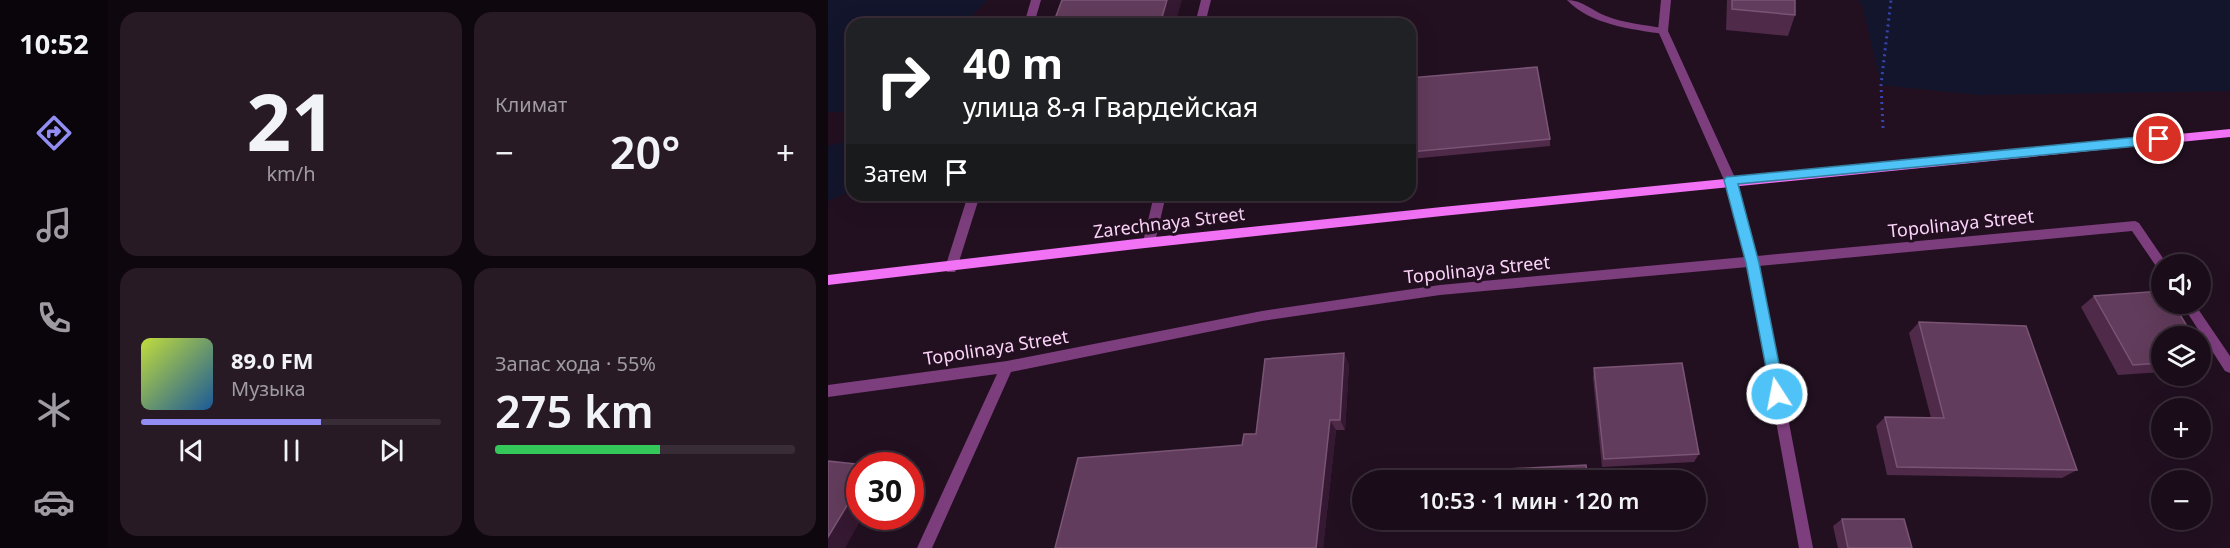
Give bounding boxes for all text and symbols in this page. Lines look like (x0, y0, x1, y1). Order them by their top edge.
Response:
text: 10:52 (19, 25, 89, 62)
text: 40 m (963, 34, 1063, 91)
icon: right (864, 42, 942, 120)
text: 21 (246, 68, 336, 174)
text: улица 8-я Гвардейская (963, 88, 1258, 125)
text: Климат (495, 91, 567, 118)
icon: directions (33, 112, 75, 154)
pin (2133, 113, 2184, 164)
text: 20° (610, 121, 680, 182)
icon: arrive (2142, 122, 2175, 155)
text: − (495, 130, 514, 175)
text: + (776, 130, 795, 175)
icon: arrive (940, 156, 973, 189)
text: Затем (864, 158, 928, 188)
text: km/h (266, 160, 316, 187)
street label: Zarechnaya Street (1092, 201, 1247, 243)
street label: Topolinaya Street (1887, 203, 2035, 243)
icon: music (33, 204, 75, 246)
street label: Topolinaya Street (1403, 249, 1551, 289)
map controls (2151, 254, 2211, 530)
button: sound (2151, 254, 2211, 314)
icon: phone (33, 297, 75, 339)
street label: Topolinaya Street (922, 324, 1070, 370)
button: layers (2151, 326, 2211, 386)
text: 89.0 FM (231, 345, 313, 375)
text: Запас хода · 55% (495, 350, 656, 377)
position arrow (1745, 362, 1809, 426)
text: Музыка (231, 375, 306, 402)
text: 275 km (495, 380, 654, 441)
icon: climate (33, 389, 75, 431)
button: + (2151, 398, 2211, 458)
icon: previous (175, 434, 208, 467)
icon: pause (275, 434, 308, 467)
icon: next (375, 434, 408, 467)
speed limit sign: 30 (846, 452, 924, 530)
button: − (2151, 470, 2211, 530)
icon: car (33, 481, 75, 523)
text: 10:53 · 1 мин · 120 m (1419, 485, 1639, 515)

